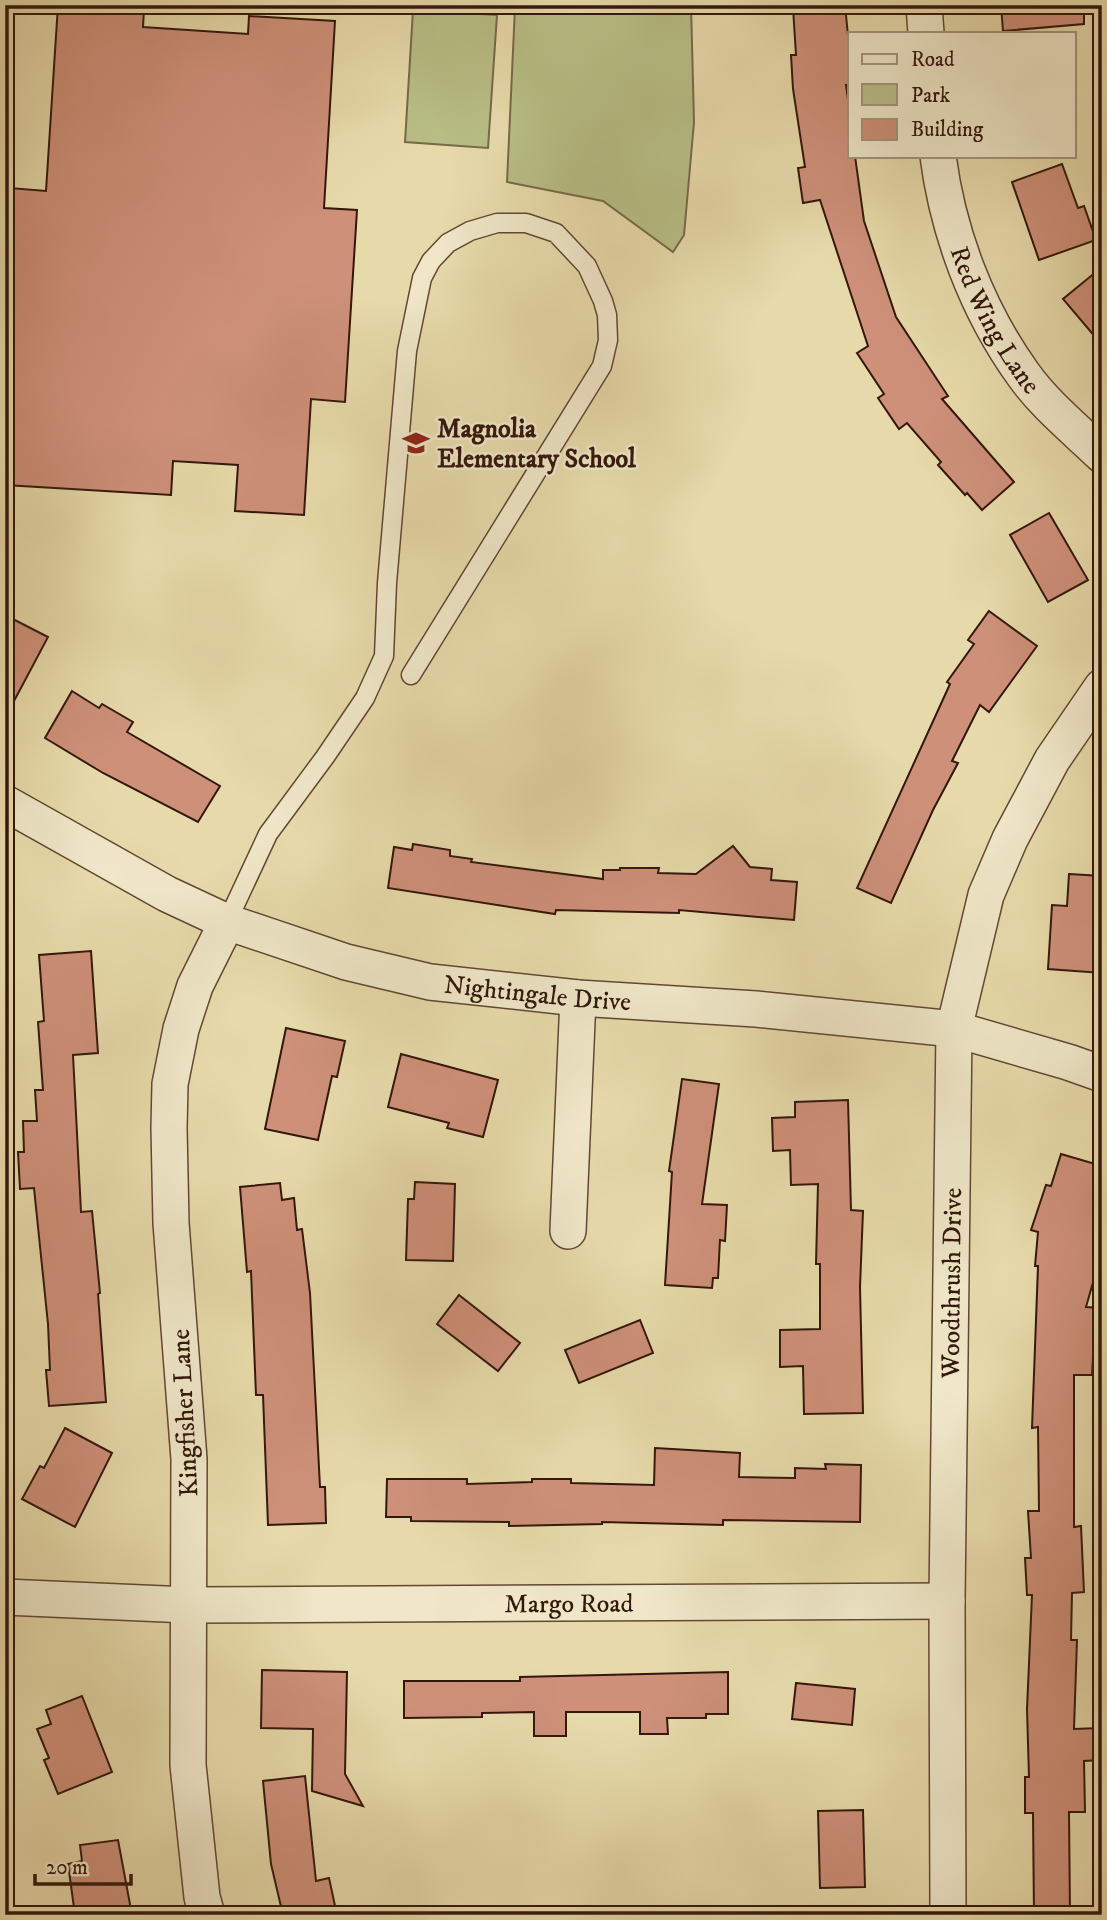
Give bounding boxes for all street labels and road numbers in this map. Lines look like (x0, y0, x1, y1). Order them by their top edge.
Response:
street label: Red Wing Lane (942, 242, 1047, 401)
street label: Nightingale Drive (442, 969, 632, 1019)
street label: Woodthrush Drive (935, 1187, 970, 1380)
street label: Kingfisher Lane (165, 1328, 206, 1498)
street label: Margo Road (504, 1588, 634, 1621)

